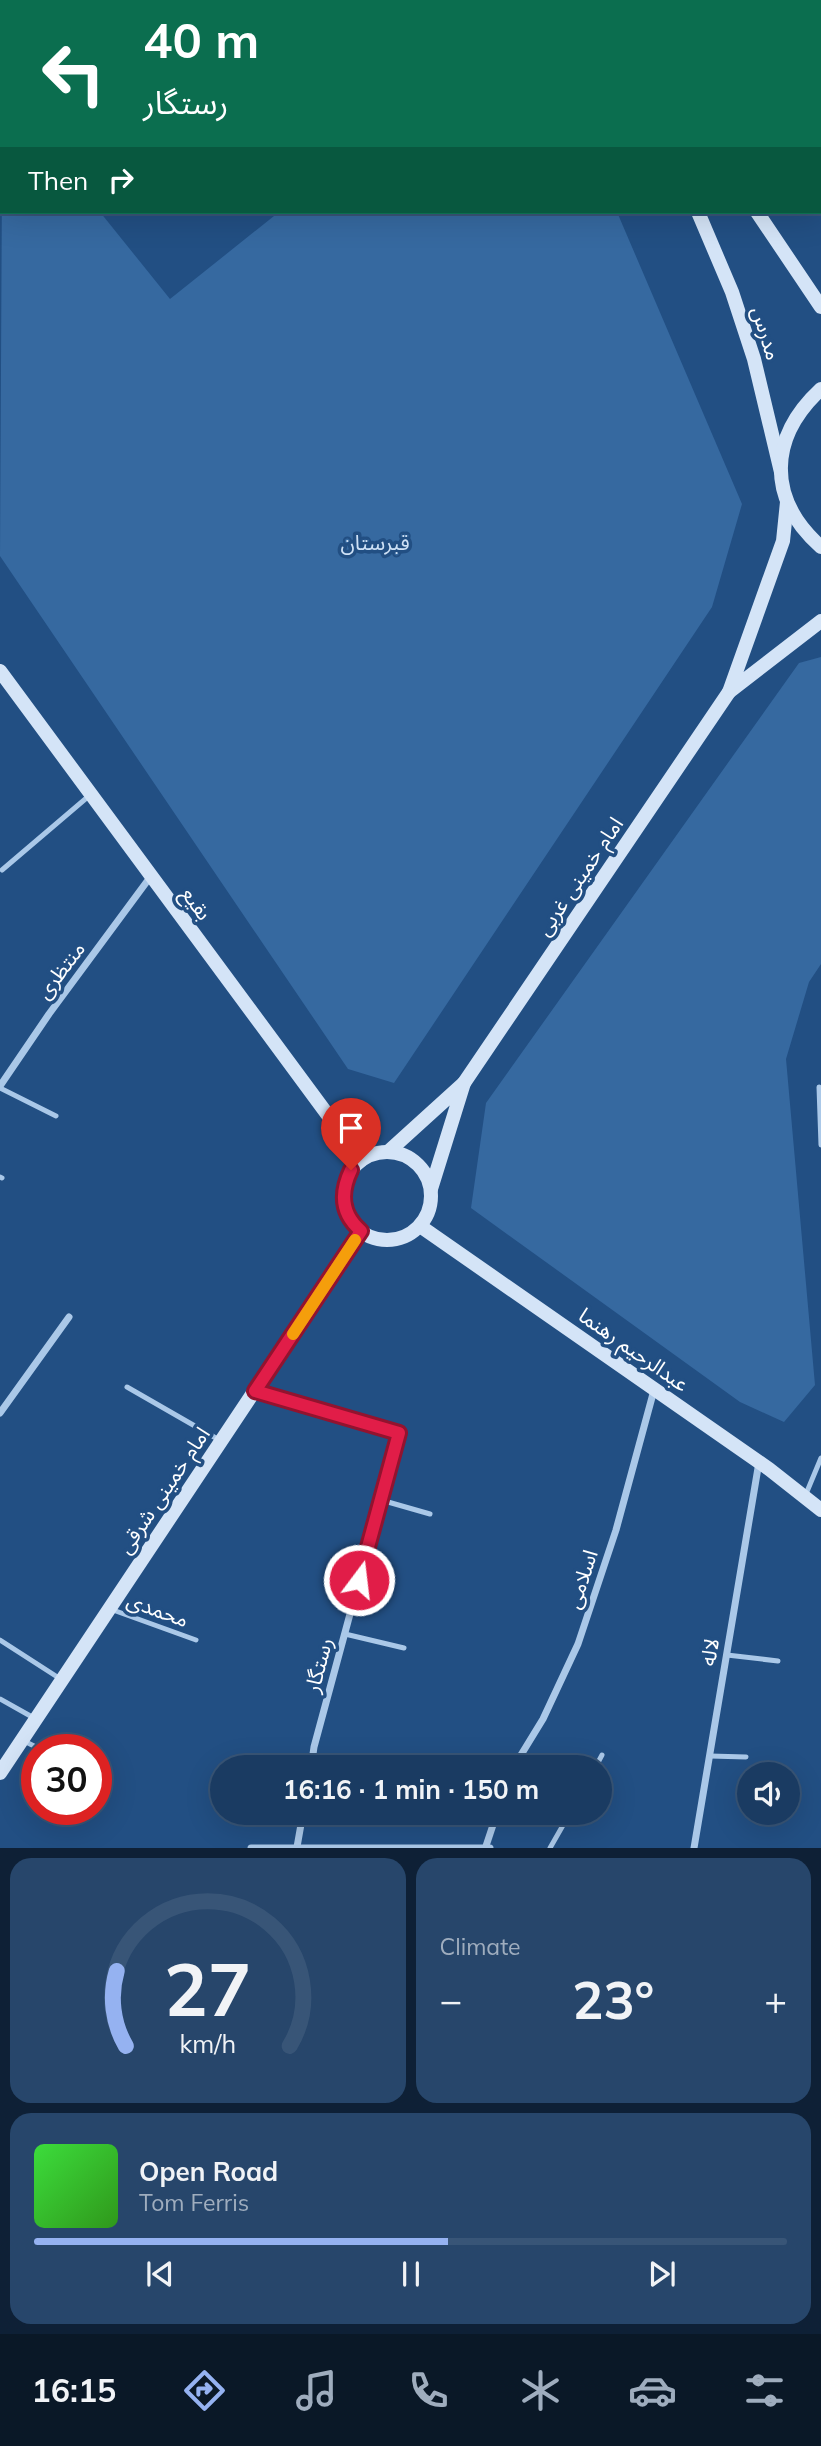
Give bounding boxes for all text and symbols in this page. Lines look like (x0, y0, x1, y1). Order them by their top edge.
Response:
text: 40 m (143, 9, 259, 70)
icon: left (28, 28, 119, 119)
text: رستگار (143, 82, 228, 122)
icon: right (102, 161, 140, 199)
text: Then (28, 164, 88, 197)
street label: مدرس (747, 303, 787, 363)
park label: قبرستان (340, 529, 410, 555)
street label: امام خمینی غربی (530, 812, 632, 943)
street label: بقیع (174, 881, 218, 927)
street label: منتظری (30, 936, 90, 1004)
pin (321, 1098, 381, 1170)
icon: arrive (332, 1109, 370, 1147)
street label: عبدالرحیم رهنما (572, 1301, 694, 1399)
street label: امام خمینی شرقی (111, 1422, 218, 1561)
position arrow (322, 1543, 396, 1617)
street label: اسلامی (559, 1546, 603, 1612)
street label: محمدی (124, 1586, 192, 1632)
street label: رستگار (298, 1635, 338, 1696)
street label: لاله (694, 1636, 724, 1668)
speed limit sign: 30 (21, 1734, 112, 1825)
map controls (737, 1762, 800, 1825)
button: sound (737, 1762, 800, 1825)
text: 16:16 · 1 min · 150 m (283, 1773, 539, 1806)
text: Climate (440, 1932, 521, 1961)
text: 27 (164, 1944, 251, 2035)
text: 23° (572, 1967, 654, 2032)
text: − (440, 1976, 462, 2024)
text: + (764, 1976, 787, 2024)
text: km/h (179, 2028, 236, 2059)
text: Open Road (139, 2155, 278, 2188)
text: Tom Ferris (139, 2188, 249, 2217)
icon: previous (141, 2255, 179, 2293)
icon: pause (392, 2255, 430, 2293)
icon: next (643, 2255, 681, 2293)
icon: directions (180, 2366, 229, 2415)
icon: music (292, 2366, 341, 2415)
icon: phone (404, 2366, 453, 2415)
icon: climate (516, 2366, 565, 2415)
icon: car (628, 2366, 677, 2415)
icon: filters (740, 2366, 789, 2415)
text: 16:15 (32, 2370, 116, 2410)

